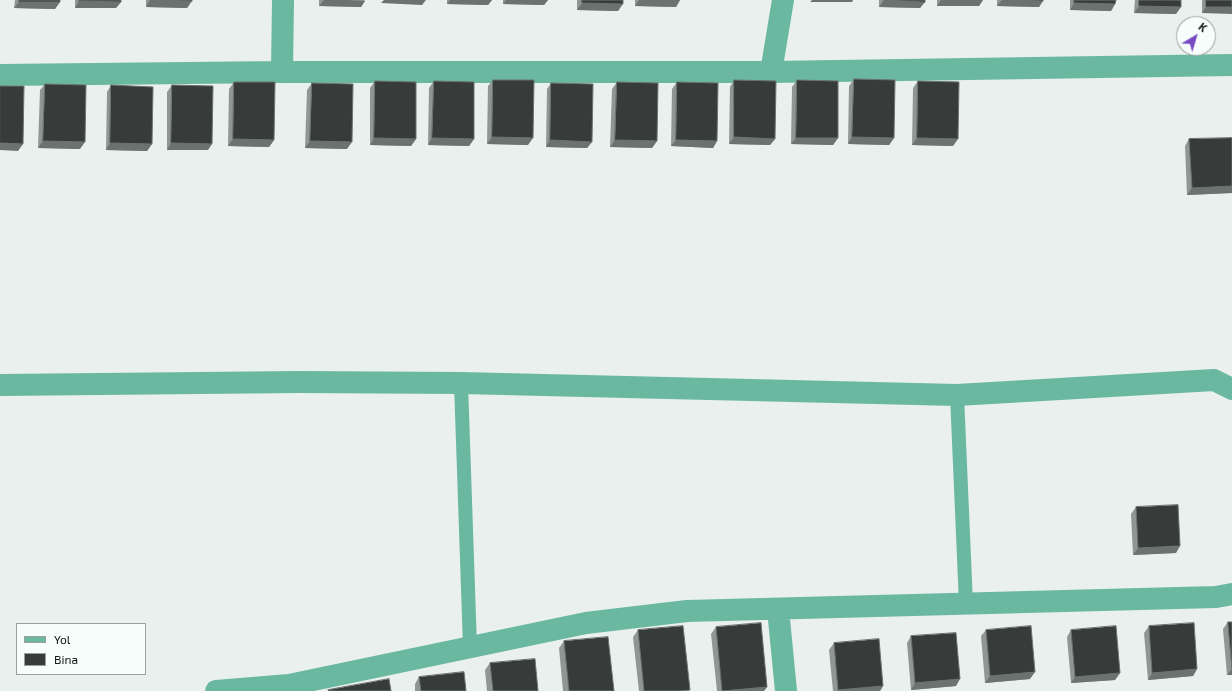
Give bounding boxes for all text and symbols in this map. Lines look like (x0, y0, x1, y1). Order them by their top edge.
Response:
north arrow (1176, 16, 1216, 56)
text: K (1196, 20, 1210, 34)
legend (16, 623, 146, 675)
text: Yol (54, 632, 70, 646)
text: Bina (54, 652, 78, 666)

